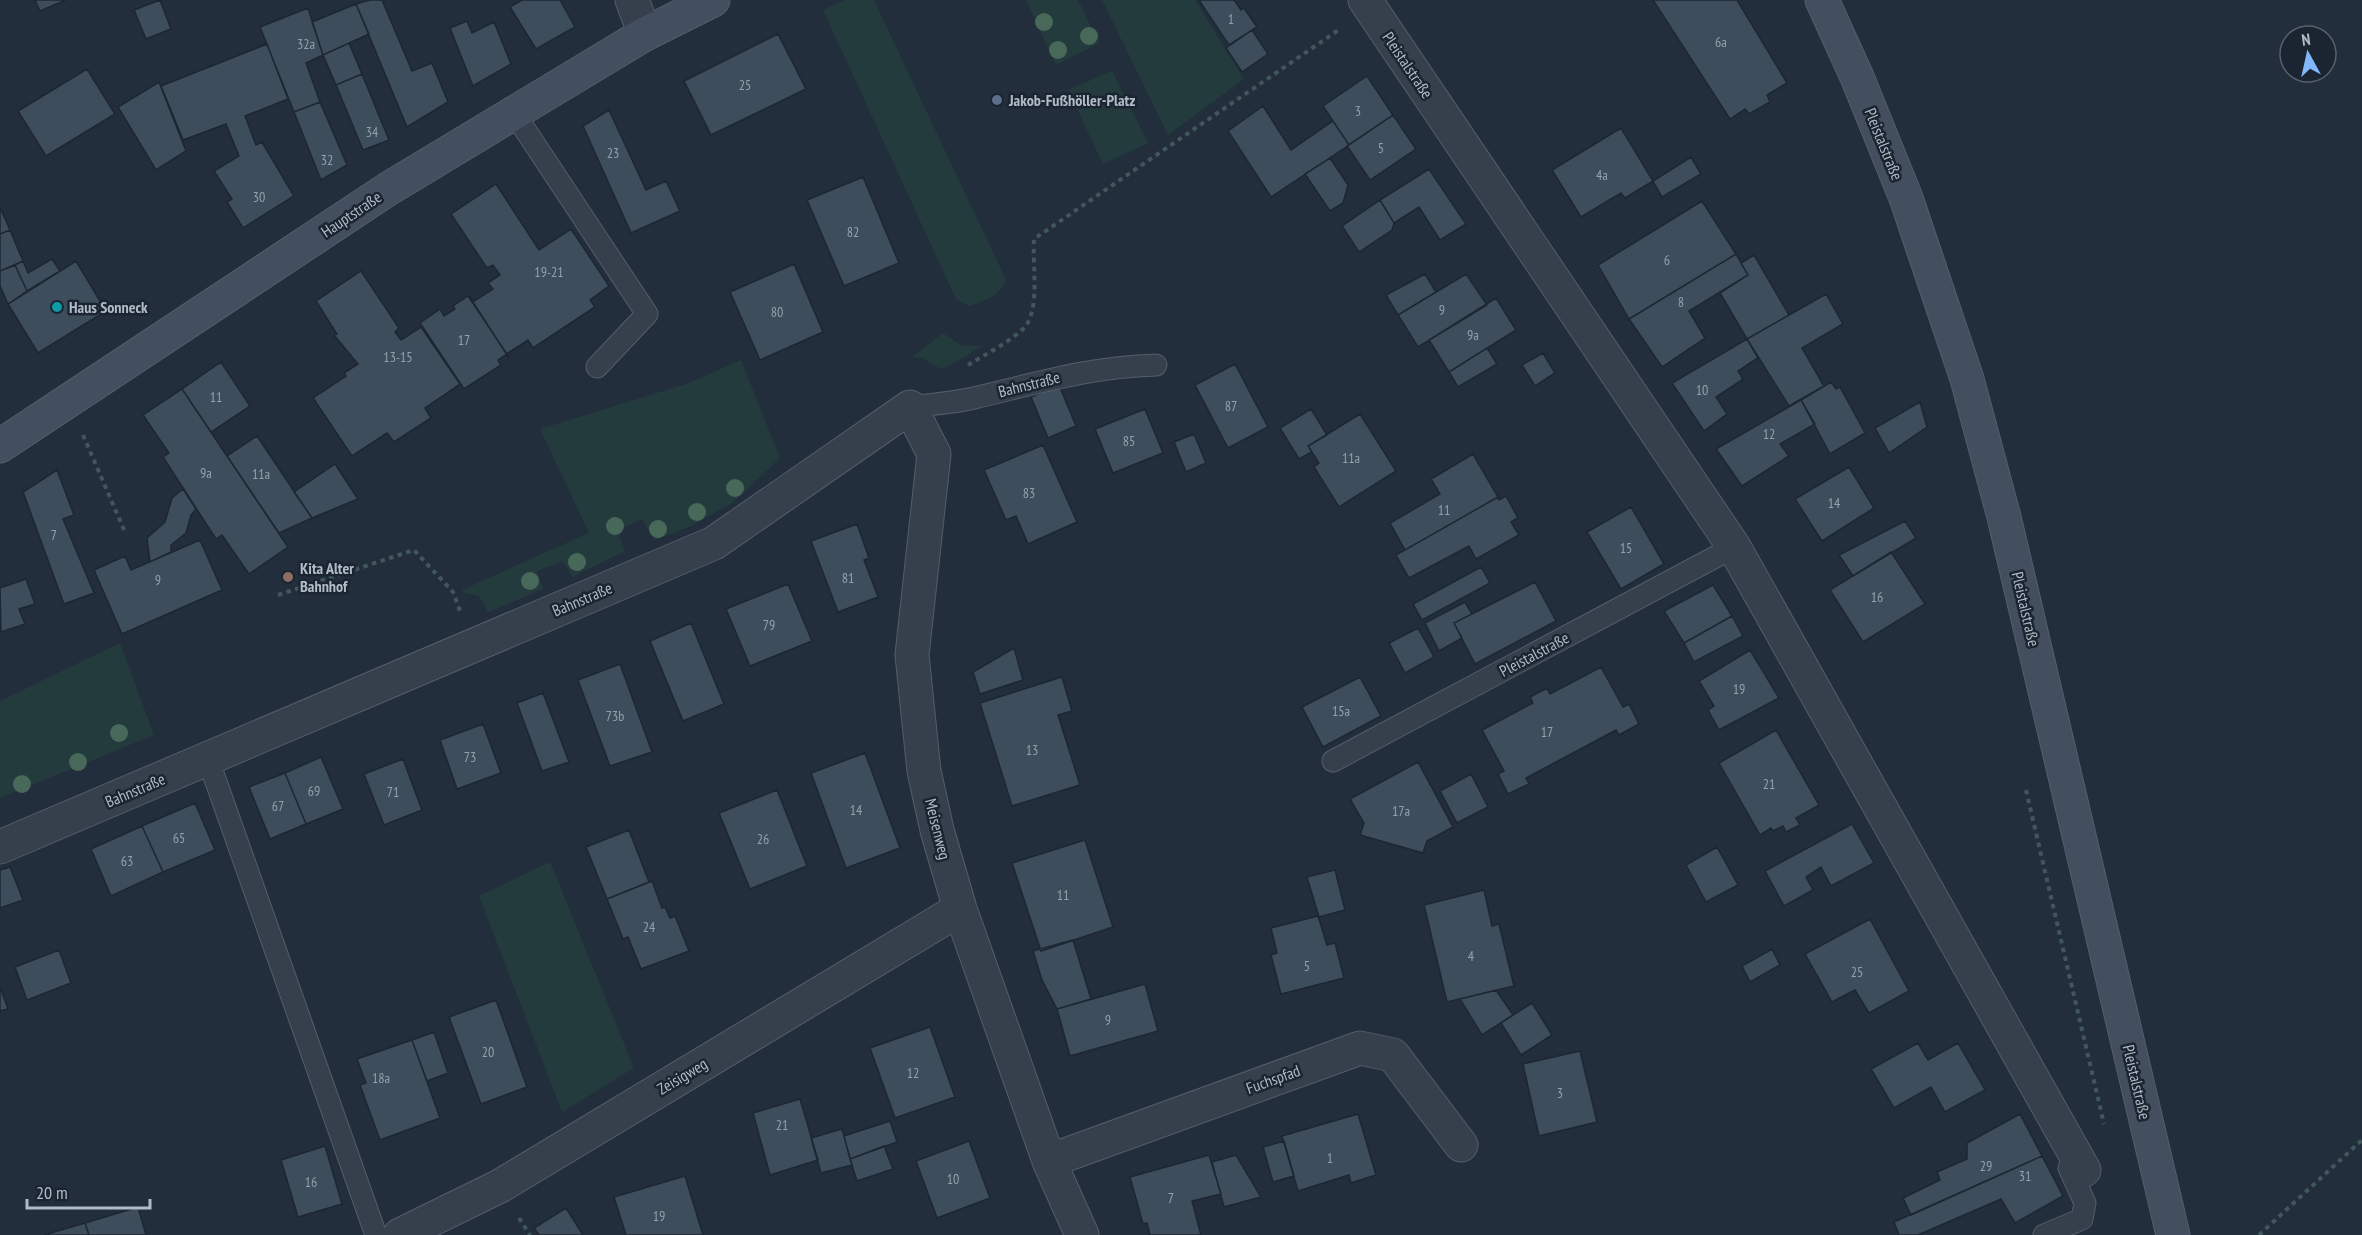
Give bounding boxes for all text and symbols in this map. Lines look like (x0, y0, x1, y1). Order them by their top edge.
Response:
house number: 1 (1228, 10, 1234, 28)
north arrow (2278, 24, 2338, 84)
street label: Pleistalstraße (1378, 28, 1438, 102)
text: N (2300, 29, 2312, 50)
house number: 6a (1715, 33, 1727, 51)
house number: 32a (297, 35, 315, 53)
house number: 25 (739, 76, 751, 94)
place label: Jakob-Fußhöller-Platz (1008, 90, 1135, 110)
marker: Jakob-Fußhöller-Platz (990, 93, 1004, 107)
house number: 3 (1355, 102, 1361, 120)
street label: Pleistalstraße (1860, 105, 1908, 183)
house number: 34 (366, 123, 379, 141)
house number: 5 (1378, 139, 1384, 157)
house number: 23 (607, 144, 619, 162)
house number: 32 (321, 151, 333, 169)
house number: 4a (1596, 166, 1608, 184)
street label: Hauptstraße (317, 187, 385, 241)
house number: 30 (253, 188, 265, 206)
house number: 82 (847, 223, 859, 241)
house number: 6 (1664, 251, 1670, 269)
house number: 19-21 (534, 263, 564, 281)
house number: 8 (1678, 293, 1684, 311)
place label: Haus Sonneck (69, 297, 148, 317)
marker: Haus Sonneck (50, 300, 64, 314)
house number: 9 (1439, 301, 1445, 319)
house number: 80 (771, 303, 783, 321)
house number: 9a (1467, 326, 1479, 344)
house number: 17 (458, 331, 470, 349)
house number: 13-15 (383, 348, 413, 366)
street label: Bahnstraße (996, 367, 1062, 401)
house number: 10 (1696, 381, 1708, 399)
house number: 11 (210, 388, 222, 406)
house number: 87 (1225, 397, 1237, 415)
house number: 12 (1763, 425, 1775, 443)
house number: 85 (1123, 432, 1135, 450)
house number: 11a (1342, 449, 1360, 467)
house number: 9a (200, 464, 212, 482)
house number: 11a (252, 465, 270, 483)
house number: 83 (1023, 484, 1035, 502)
house number: 14 (1828, 494, 1841, 512)
house number: 11 (1438, 501, 1450, 519)
house number: 7 (51, 526, 57, 544)
house number: 15 (1620, 539, 1632, 557)
place label: Kita Alter Bahnhof (300, 558, 354, 596)
house number: 81 (842, 569, 854, 587)
marker: Kita Alter Bahnhof (281, 570, 295, 584)
street label: Pleistalstraße (2008, 570, 2044, 648)
house number: 9 (155, 571, 161, 589)
street label: Bahnstraße (549, 577, 615, 621)
house number: 16 (1871, 588, 1883, 606)
house number: 79 (763, 616, 775, 634)
street label: Pleistalstraße (1496, 627, 1572, 681)
house number: 19 (1733, 680, 1745, 698)
house number: 15a (1332, 702, 1350, 720)
house number: 73b (606, 707, 624, 725)
house number: 17 (1541, 723, 1553, 741)
house number: 13 (1026, 741, 1038, 759)
house number: 73 (464, 748, 476, 766)
street label: Bahnstraße (102, 768, 168, 812)
house number: 21 (1763, 775, 1775, 793)
house number: 69 (308, 782, 320, 800)
house number: 71 (387, 783, 399, 801)
street label: Meisenweg (921, 796, 955, 862)
house number: 67 (272, 797, 284, 815)
house number: 14 (850, 801, 863, 819)
house number: 17a (1392, 802, 1410, 820)
house number: 65 (173, 829, 185, 847)
house number: 26 (757, 830, 769, 848)
house number: 63 (121, 852, 133, 870)
house number: 11 (1057, 886, 1069, 904)
house number: 24 (643, 918, 656, 936)
house number: 4 (1468, 947, 1475, 965)
house number: 5 (1304, 957, 1310, 975)
house number: 25 (1851, 963, 1863, 981)
house number: 9 (1105, 1011, 1111, 1029)
house number: 20 (482, 1043, 494, 1061)
street label: Pleistalstraße (2119, 1043, 2155, 1121)
street label: Zeisigweg (653, 1053, 711, 1099)
street label: Fuchspfad (1243, 1060, 1303, 1098)
house number: 12 (907, 1064, 919, 1082)
house number: 18a (372, 1069, 390, 1087)
house number: 3 (1557, 1084, 1563, 1102)
house number: 21 (776, 1116, 788, 1134)
house number: 1 (1327, 1149, 1333, 1167)
house number: 29 (1980, 1157, 1992, 1175)
house number: 31 (2019, 1167, 2031, 1185)
house number: 10 (947, 1170, 959, 1188)
scale bar (27, 1172, 150, 1210)
house number: 16 (305, 1173, 317, 1191)
text: 20 m (36, 1181, 68, 1204)
house number: 7 (1168, 1189, 1174, 1207)
house number: 19 (653, 1207, 665, 1225)

